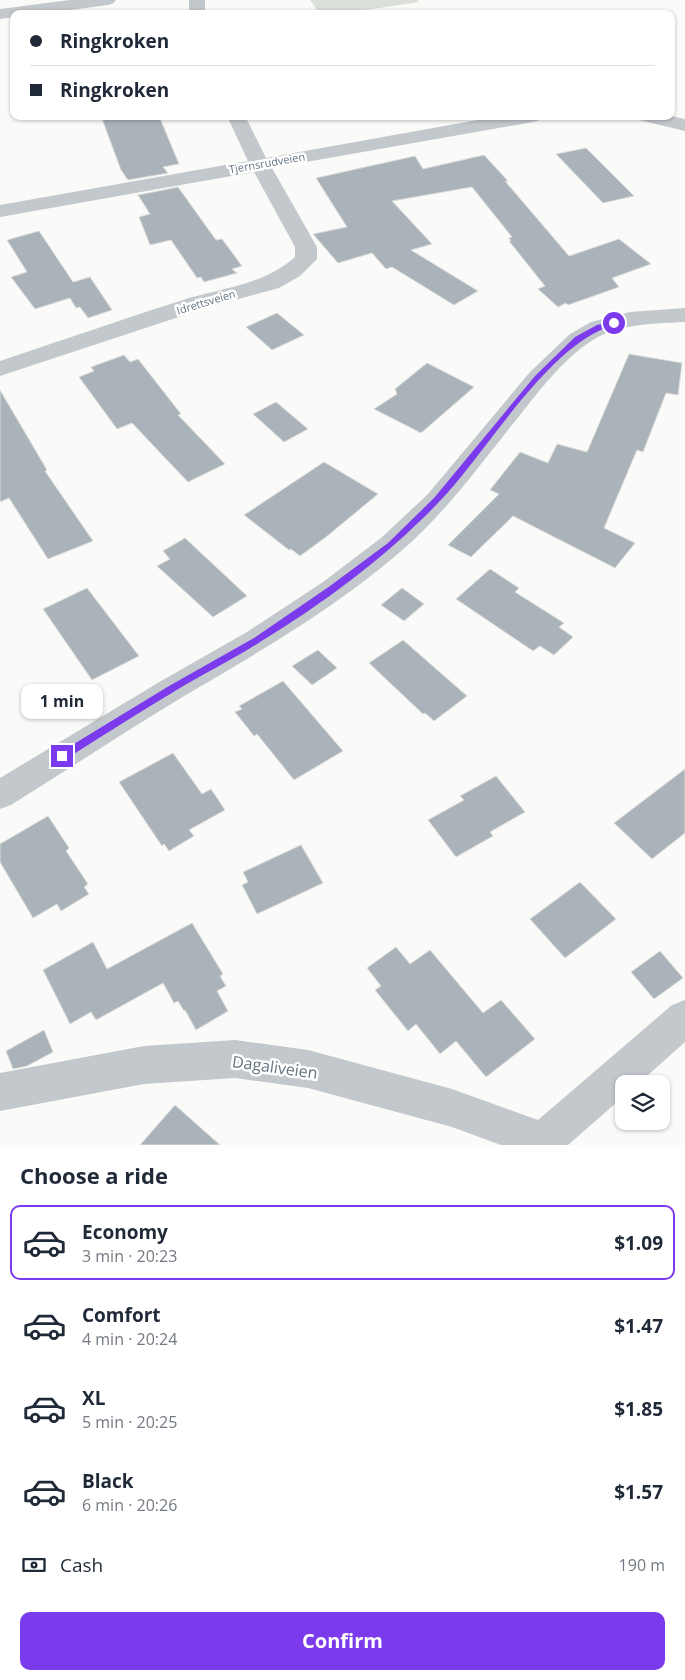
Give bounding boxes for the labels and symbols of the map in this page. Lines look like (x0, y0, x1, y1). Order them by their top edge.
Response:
street label: Tjernsrudveien (228, 148, 306, 177)
street label: Idrettsveien (175, 285, 237, 318)
route start (603, 312, 625, 334)
callout: 1 min (21, 684, 103, 718)
route end (51, 745, 73, 767)
street label: Dagaliveien (231, 1050, 319, 1084)

